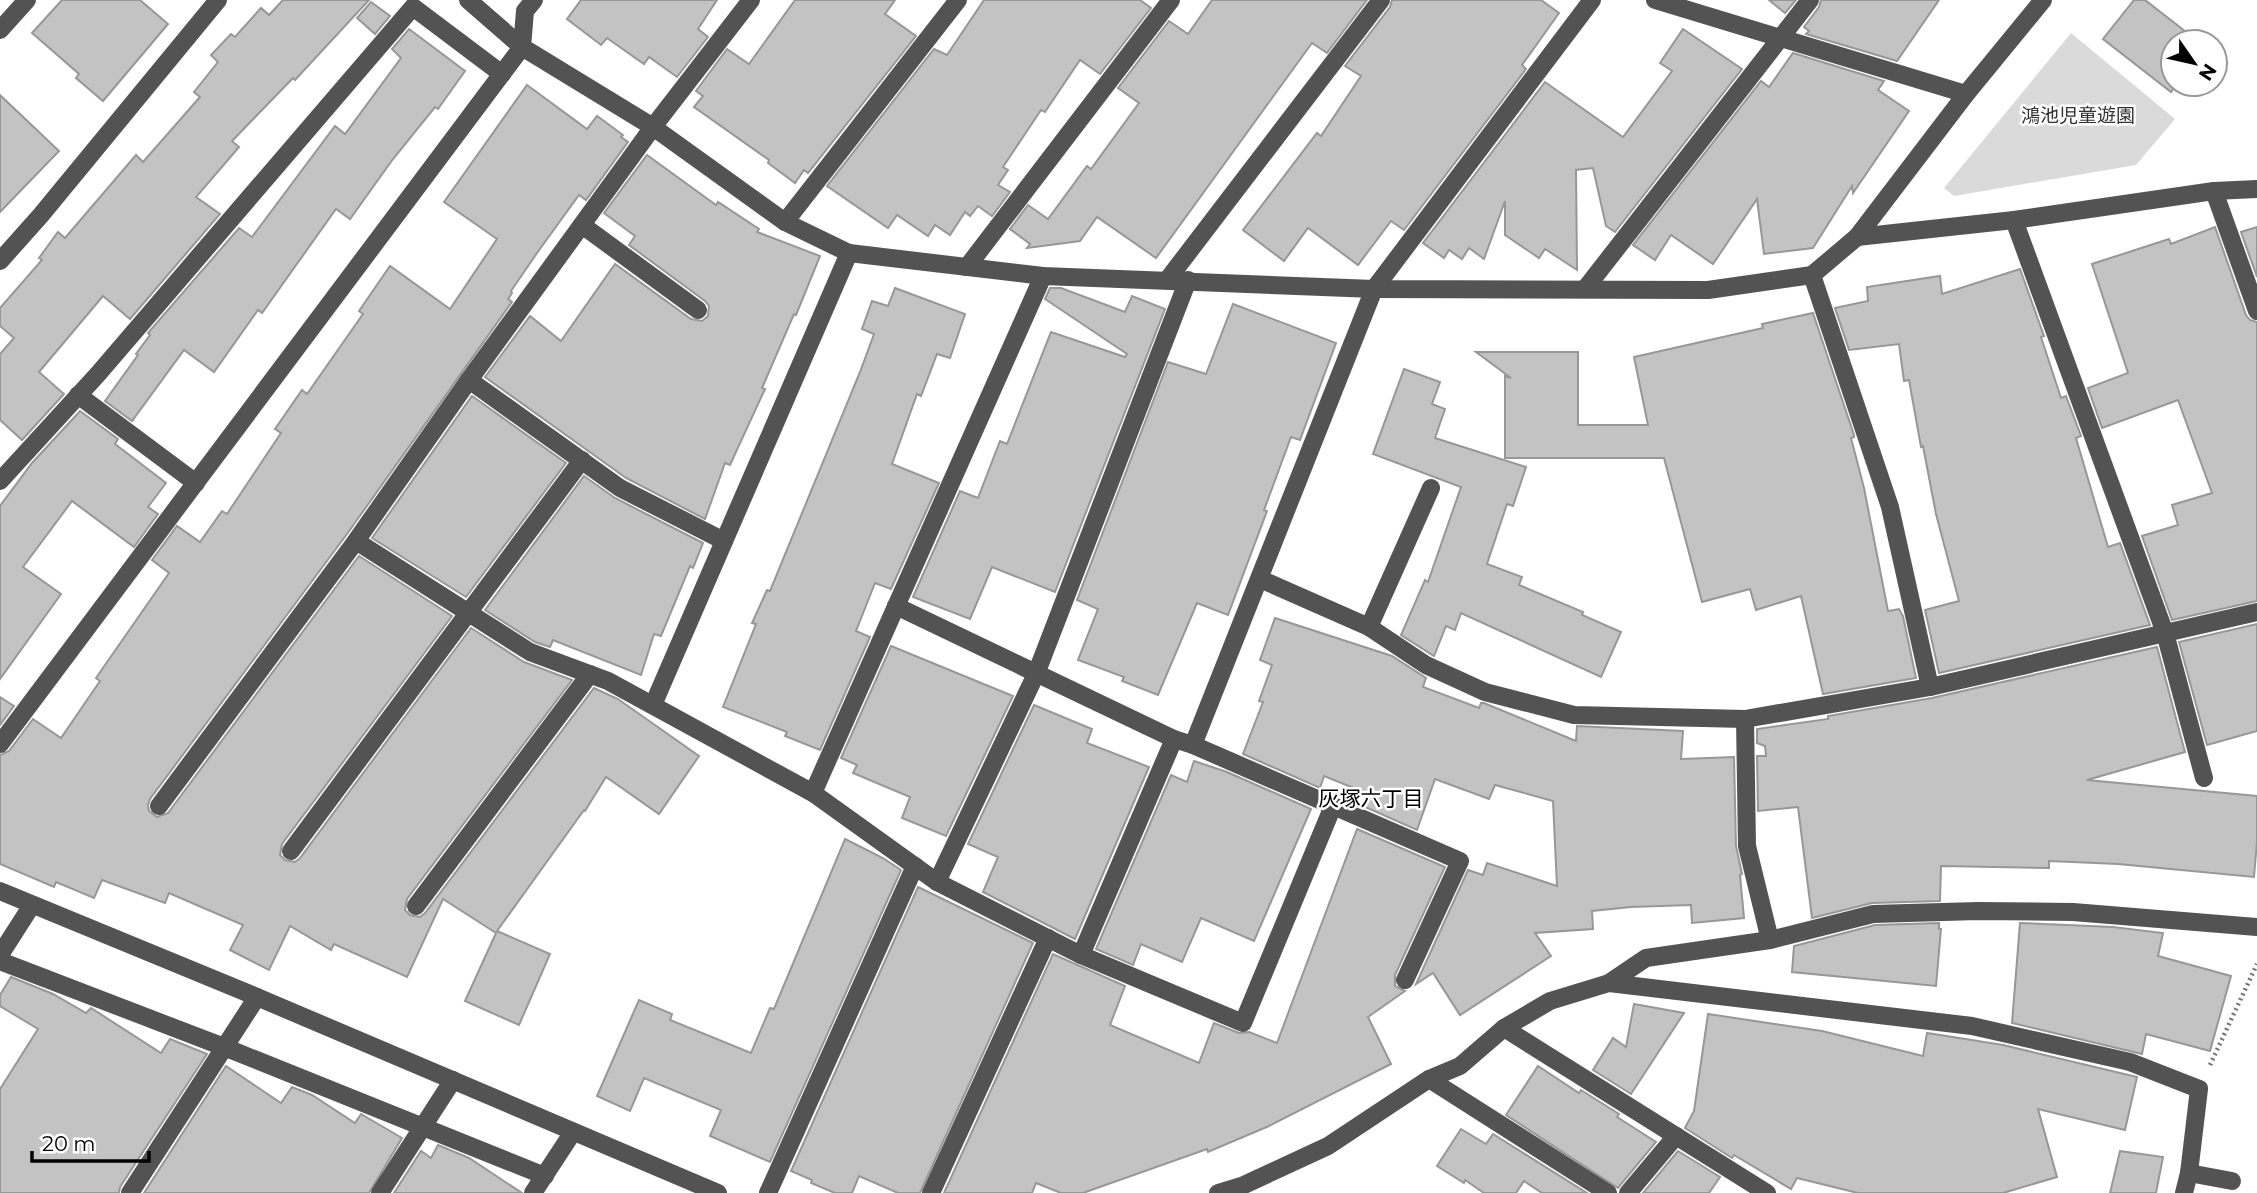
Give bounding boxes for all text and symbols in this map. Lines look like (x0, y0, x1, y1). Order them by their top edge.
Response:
north arrow (2159, 28, 2229, 98)
text: N (2194, 59, 2222, 85)
park label: 鴻池児童遊園 (2021, 104, 2135, 127)
district label: 灰塚六丁目 (1319, 786, 1424, 811)
scale bar (32, 1120, 149, 1164)
text: 20 m (42, 1131, 96, 1156)

